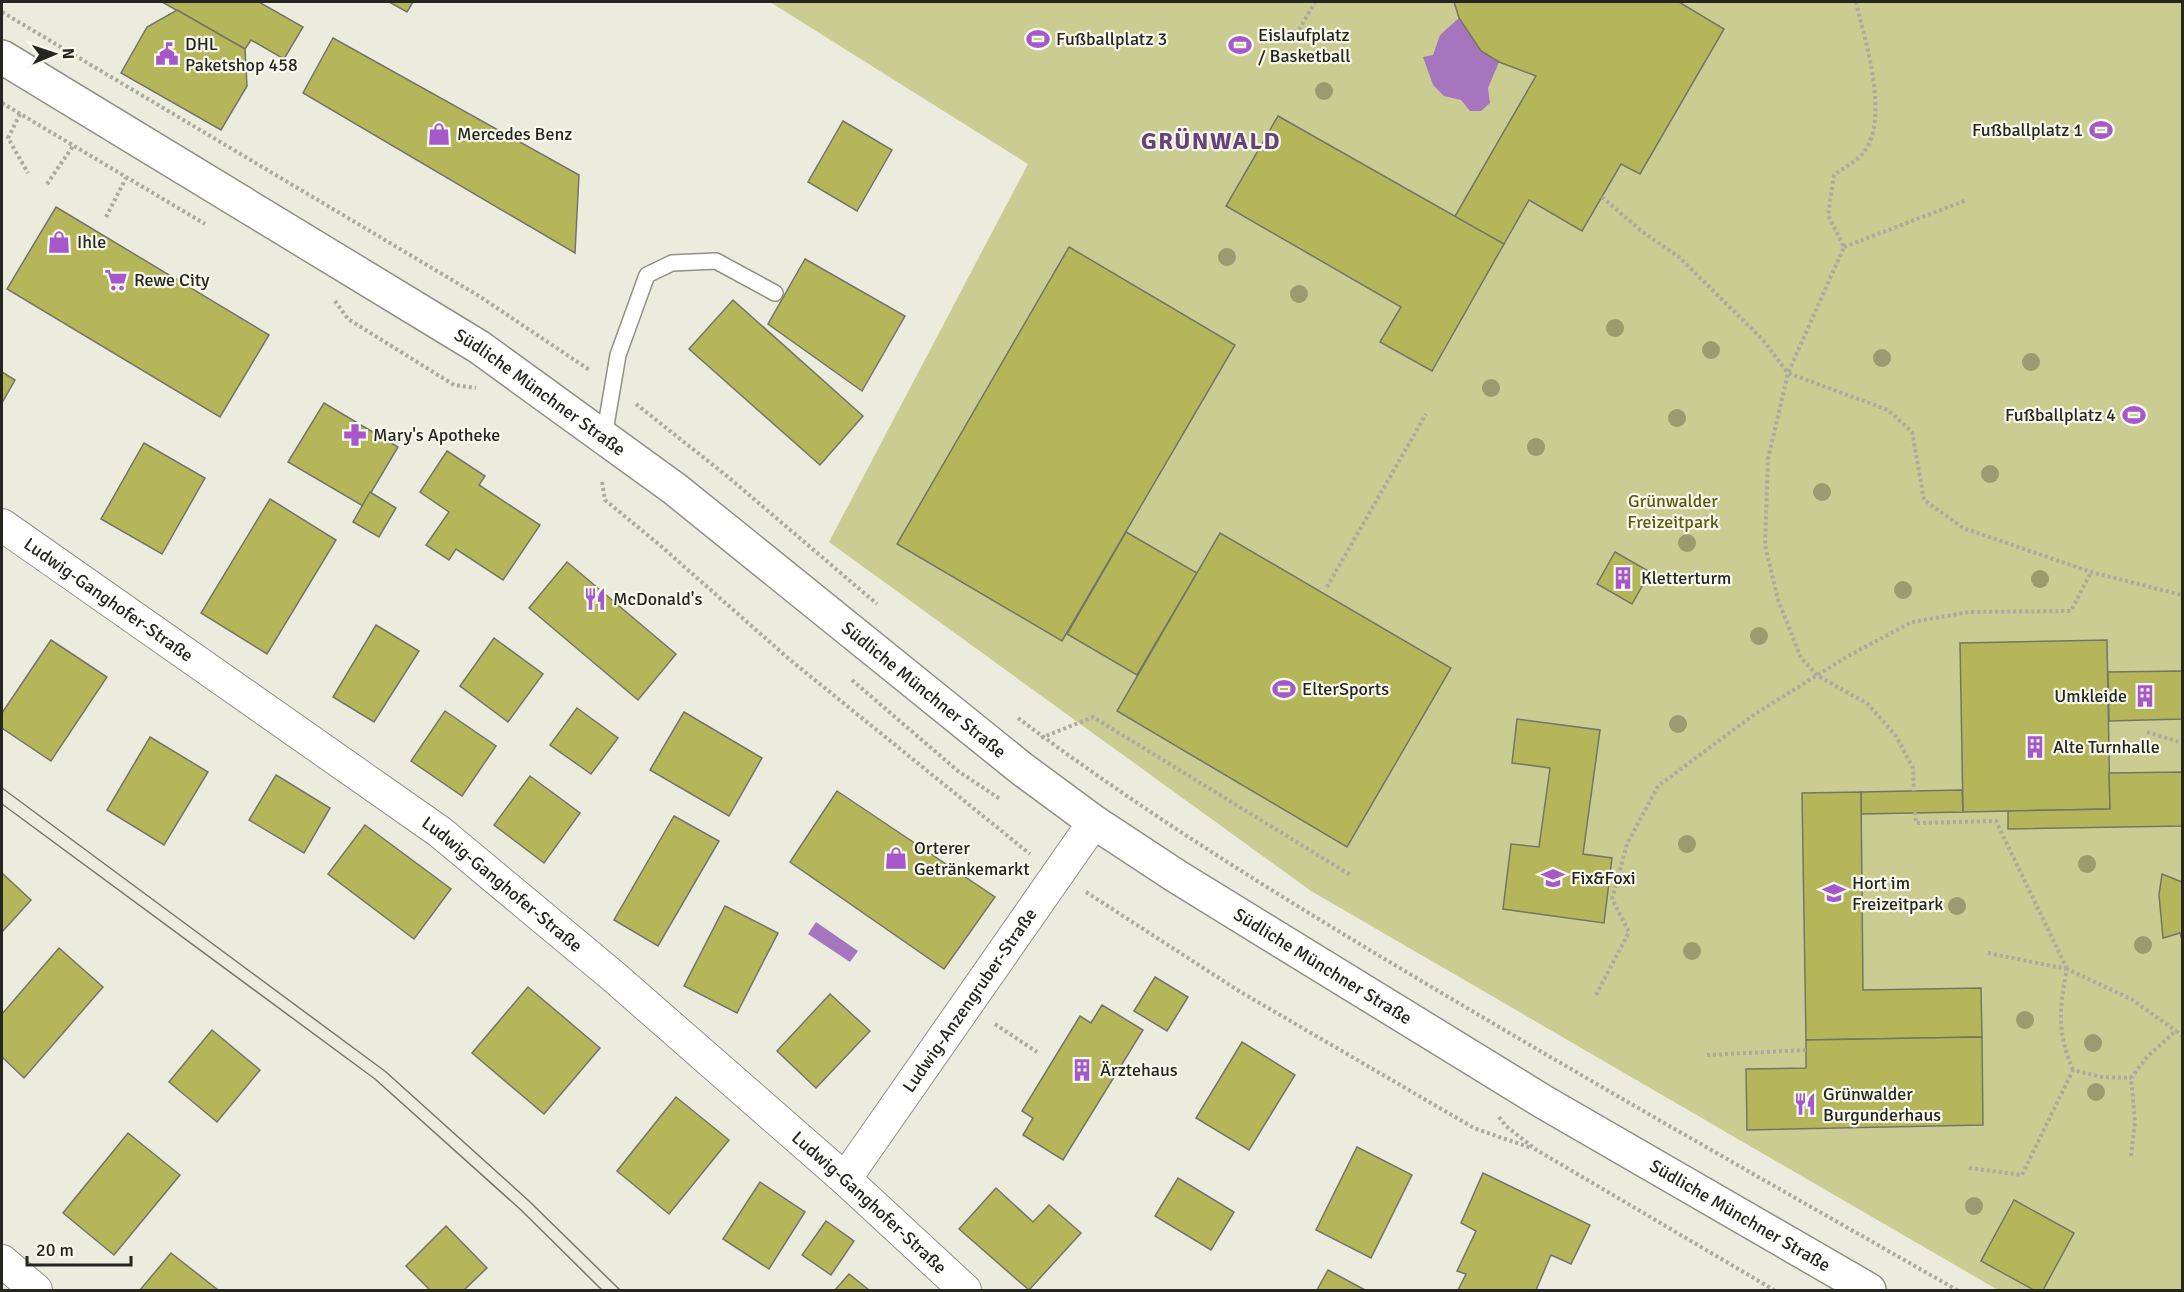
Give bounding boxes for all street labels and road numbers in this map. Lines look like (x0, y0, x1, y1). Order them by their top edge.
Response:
street label: Südliche Münchner Straße (450, 324, 630, 461)
street label: Ludwig-Ganghofer-Straße (20, 533, 197, 666)
street label: Südliche Münchner Straße (837, 617, 1011, 763)
street label: Ludwig-Ganghofer-Straße (418, 812, 587, 957)
street label: Südliche Münchner Straße (1230, 903, 1416, 1029)
street label: Ludwig-Anzengruber-Straße (898, 904, 1042, 1097)
street label: Ludwig-Ganghofer-Straße (787, 1127, 951, 1278)
street label: Südliche Münchner Straße (1646, 1155, 1834, 1276)

